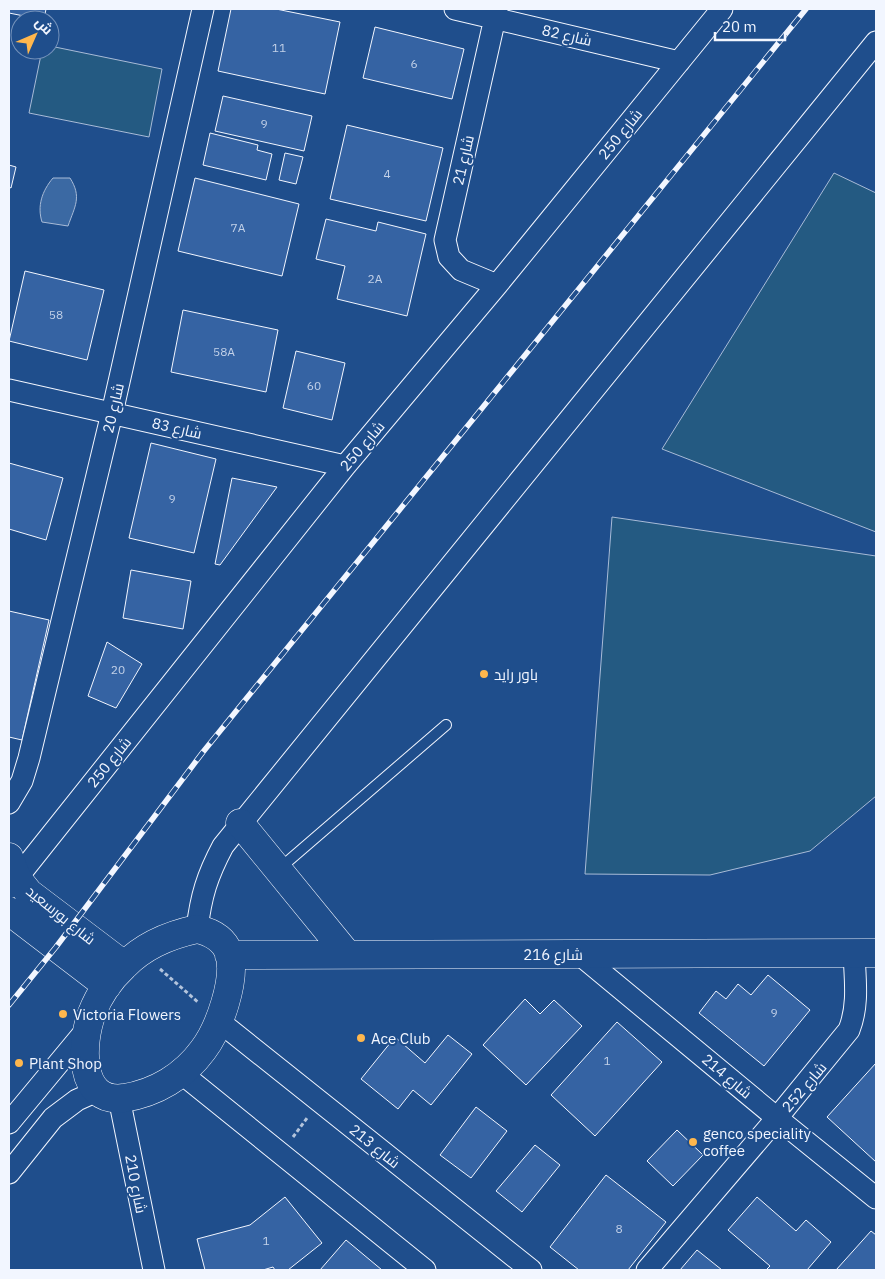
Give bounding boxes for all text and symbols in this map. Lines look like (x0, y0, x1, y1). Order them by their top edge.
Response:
north arrow (10, 10, 60, 60)
scale bar (715, 10, 785, 42)
text: ش (31, 13, 57, 39)
text: 20 m (722, 17, 757, 36)
street label: شارع 82 (540, 20, 594, 52)
house number: 11 (272, 40, 286, 55)
house number: 6 (410, 56, 418, 71)
street label: شارع 250 (594, 105, 648, 164)
house number: 9 (260, 116, 268, 131)
street label: شارع 21 (448, 133, 480, 187)
house number: 4 (383, 166, 391, 181)
house number: 7A (231, 220, 246, 235)
house number: 2A (368, 271, 383, 286)
house number: 58 (49, 307, 63, 322)
house number: 58A (213, 344, 235, 359)
house number: 60 (307, 378, 321, 393)
street label: شارع 20 (98, 381, 130, 435)
street label: شارع 83 (150, 413, 204, 445)
street label: شارع 250 (336, 417, 390, 476)
house number: 9 (168, 491, 176, 506)
house number: 20 (111, 662, 125, 677)
place label: باور رايد (494, 665, 538, 684)
marker: باور رايد (478, 668, 490, 680)
street label: شارع 250 (83, 733, 137, 792)
street label: شارع بورسعيد (21, 881, 99, 950)
street label: شارع 216 (523, 945, 583, 966)
place label: Victoria Flowers (73, 1005, 181, 1024)
house number: 9 (770, 1005, 778, 1020)
marker: Victoria Flowers (57, 1008, 69, 1020)
place label: Ace Club (371, 1029, 430, 1048)
marker: Ace Club (355, 1032, 367, 1044)
street label: شارع 214 (697, 1050, 756, 1104)
house number: 1 (603, 1053, 611, 1068)
place label: Plant Shop (29, 1054, 102, 1073)
marker: Plant Shop (13, 1057, 25, 1069)
street label: شارع 252 (778, 1058, 832, 1117)
street label: شارع 213 (345, 1120, 404, 1174)
place label: genco speciality coffee (703, 1124, 812, 1160)
marker: genco speciality coffee (687, 1136, 699, 1148)
street label: شارع 210 (119, 1153, 151, 1215)
house number: 8 (615, 1221, 623, 1236)
house number: 1 (262, 1233, 270, 1248)

